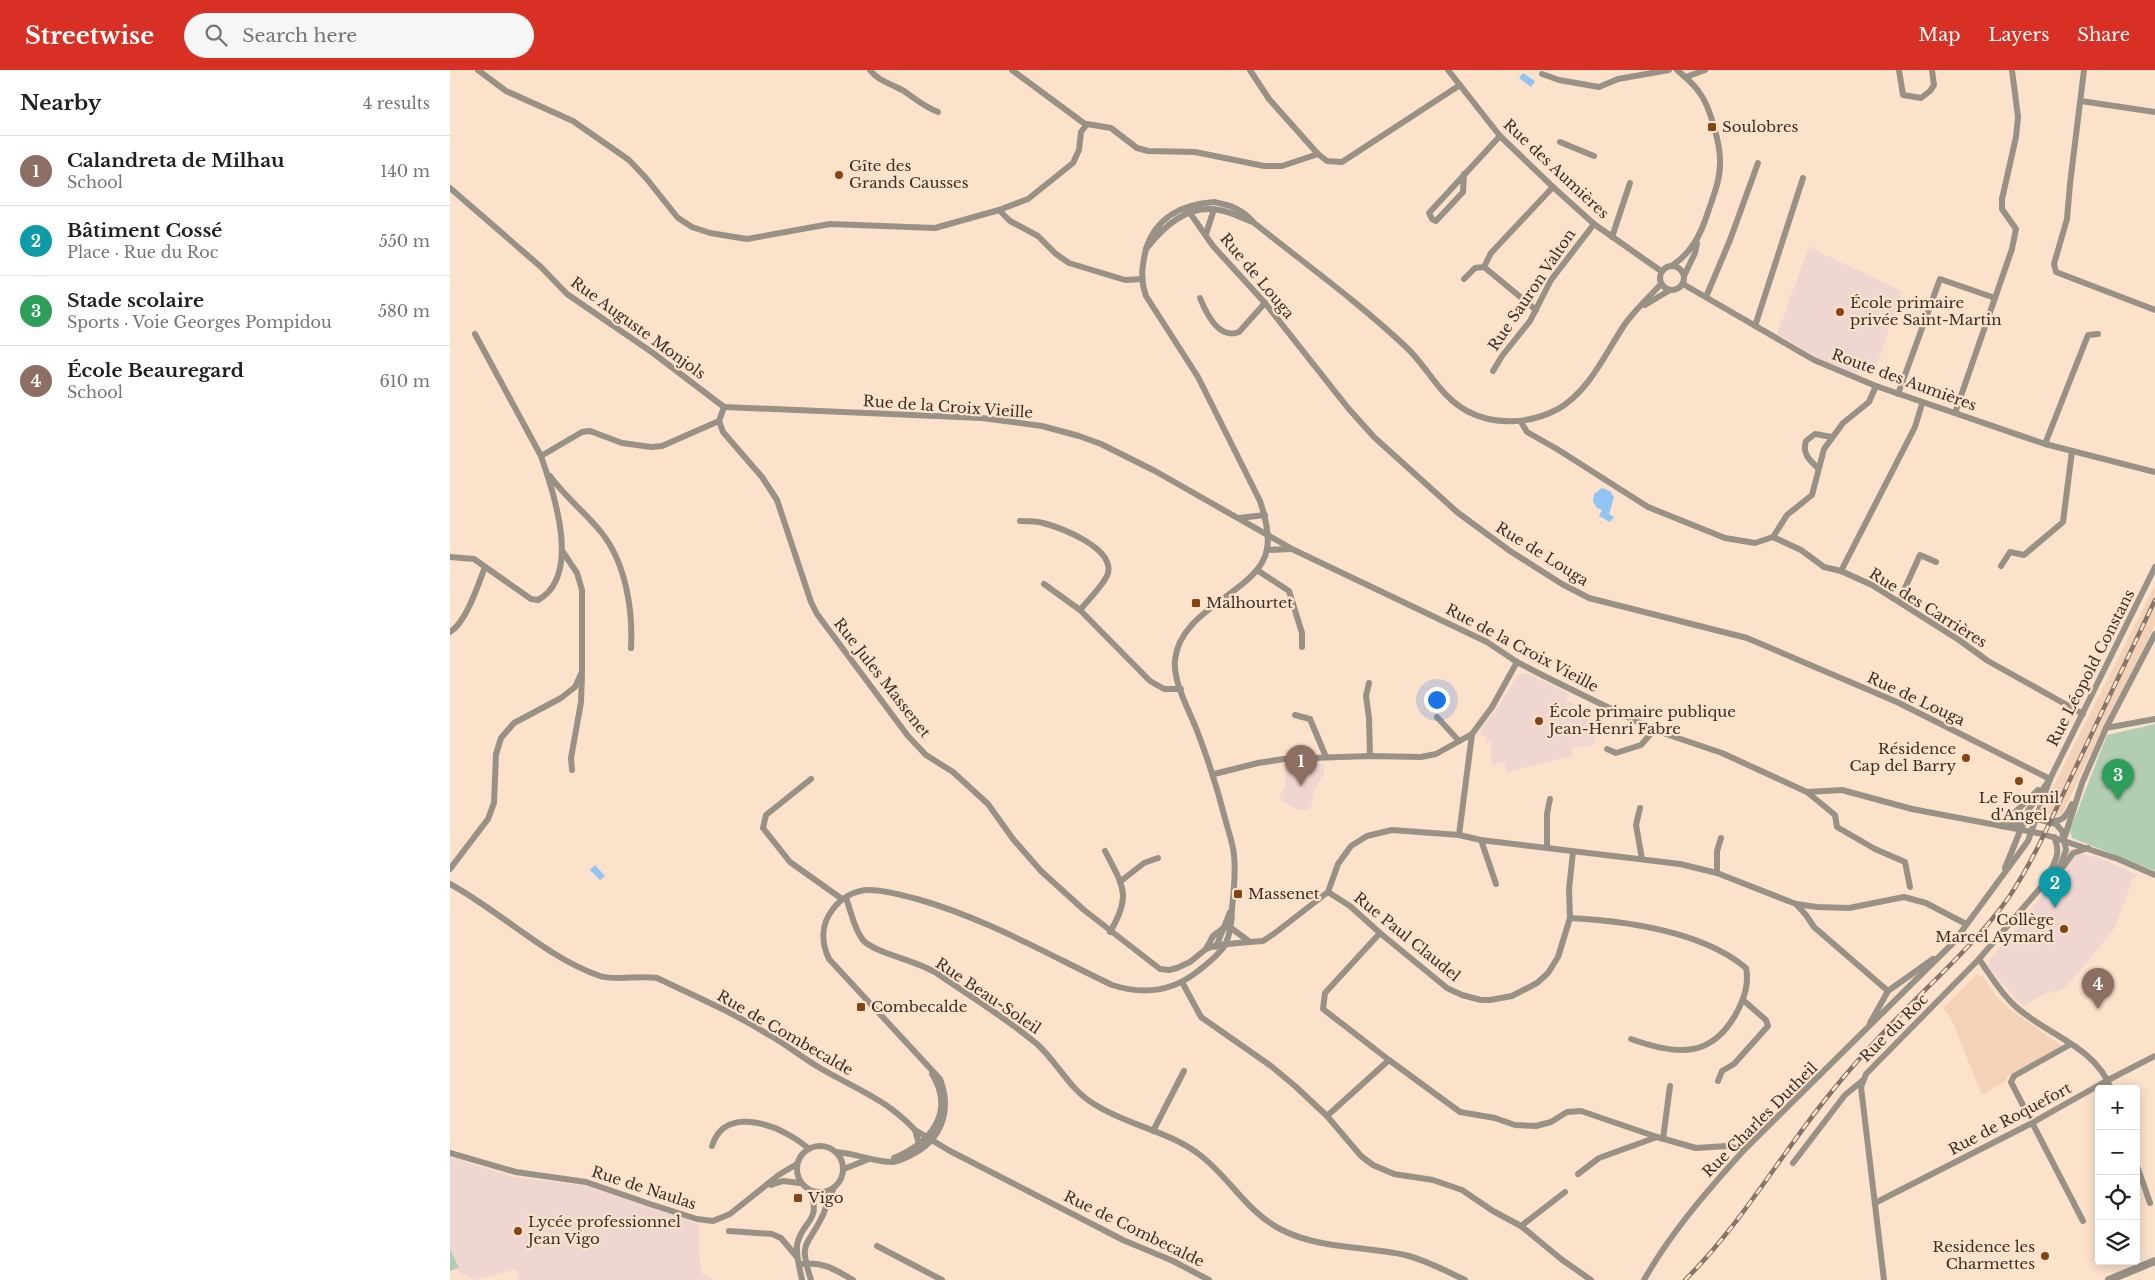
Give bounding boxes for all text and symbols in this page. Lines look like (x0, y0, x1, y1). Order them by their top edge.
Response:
search box (184, 13, 534, 58)
text: Streetwise (25, 21, 154, 50)
icon: search (202, 21, 230, 49)
text: Search here (242, 24, 357, 47)
text: Map (1919, 24, 1960, 46)
text: Layers (1988, 24, 2049, 46)
text: Share (2077, 24, 2130, 46)
text: Nearby (20, 90, 101, 116)
text: 4 results (363, 93, 430, 113)
street label: Rue des Aumières (1500, 115, 1613, 223)
place label: Soulobres (1722, 117, 1799, 136)
marker: Soulobres (1706, 121, 1718, 133)
text: Calandreta de Milhau (67, 149, 285, 172)
place label: Gîte des Grands Causses (849, 156, 969, 192)
text: 1 (33, 161, 39, 181)
text: 140 m (380, 161, 430, 181)
marker: Gîte des Grands Causses (833, 169, 845, 181)
text: School (67, 172, 123, 192)
text: Bâtiment Cossé (67, 219, 222, 242)
street label: Rue Sauron Valton (1484, 225, 1579, 354)
street label: Rue de Louga (1216, 229, 1299, 323)
text: 2 (31, 231, 41, 251)
text: 550 m (379, 231, 430, 251)
text: Place · Rue du Roc (67, 242, 218, 262)
street label: Rue Auguste Monjols (567, 272, 710, 383)
text: Stade scolaire (67, 289, 204, 312)
place label: École primaire privée Saint-Martin (1850, 293, 2002, 329)
text: 3 (31, 301, 41, 321)
text: 580 m (378, 301, 430, 321)
marker: École primaire privée Saint-Martin (1834, 306, 1846, 318)
text: Sports · Voie Georges Pompidou (67, 312, 332, 332)
street label: Route des Aumières (1829, 344, 1979, 415)
text: École Beauregard (67, 359, 244, 382)
text: 4 (31, 371, 41, 391)
text: 610 m (379, 371, 430, 391)
text: School (67, 382, 123, 402)
street label: Rue de la Croix Vieille (862, 391, 1034, 422)
street label: Rue de Louga (1492, 517, 1593, 590)
street label: Rue des Carrières (1866, 564, 1991, 652)
street label: Rue Léopold Constans (2043, 586, 2138, 749)
place label: Malhourtet (1206, 593, 1293, 612)
marker: Malhourtet (1190, 597, 1202, 609)
street label: Rue de la Croix Vieille (1443, 599, 1602, 696)
street label: Rue Jules Massenet (830, 614, 935, 742)
street label: Rue de Louga (1864, 668, 1969, 730)
your location (1424, 687, 1450, 713)
place label: École primaire publique Jean-Henri Fabre (1547, 702, 1736, 738)
marker: École primaire publique Jean-Henri Fabre (1533, 715, 1545, 727)
place label: Résidence Cap del Barry (1850, 739, 1956, 775)
pin: 1 (1285, 745, 1317, 786)
marker: Résidence Cap del Barry (1960, 752, 1972, 764)
pin: 3 (2102, 759, 2134, 800)
marker: Le Fournil d'Angel (2013, 775, 2025, 787)
place label: Le Fournil d'Angel (1979, 788, 2059, 824)
pin: 2 (2039, 867, 2071, 908)
place label: Massenet (1248, 884, 1320, 903)
marker: Massenet (1232, 888, 1244, 900)
street label: Rue Paul Claudel (1350, 888, 1464, 985)
place label: Collège Marcel Aymard (1935, 910, 2054, 946)
marker: Collège Marcel Aymard (2058, 923, 2070, 935)
street label: Rue Beau-Soleil (932, 953, 1045, 1038)
pin: 4 (2082, 968, 2114, 1009)
street label: Rue de Combecalde (714, 986, 857, 1079)
street label: Rue du Roc (1856, 990, 1932, 1066)
place label: Combecalde (871, 997, 967, 1016)
marker: Combecalde (855, 1001, 867, 1013)
street label: Rue Charles Dutheil (1698, 1058, 1821, 1181)
street label: Rue de Roquefort (1945, 1078, 2075, 1159)
map controls (2095, 1085, 2140, 1265)
button: + (2095, 1085, 2140, 1130)
button: − (2095, 1130, 2140, 1175)
street label: Rue de Naulas (589, 1162, 699, 1213)
button: locate (2095, 1175, 2140, 1220)
street label: Rue de Combecalde (1061, 1186, 1208, 1271)
place label: Vigo (807, 1188, 844, 1207)
marker: Vigo (792, 1192, 804, 1204)
place label: Lycée professionnel Jean Vigo (526, 1212, 681, 1248)
button: layers (2095, 1220, 2140, 1265)
marker: Lycée professionnel Jean Vigo (512, 1225, 524, 1237)
place label: Residence les Charmettes (1932, 1237, 2035, 1273)
marker: Residence les Charmettes (2039, 1250, 2051, 1262)

